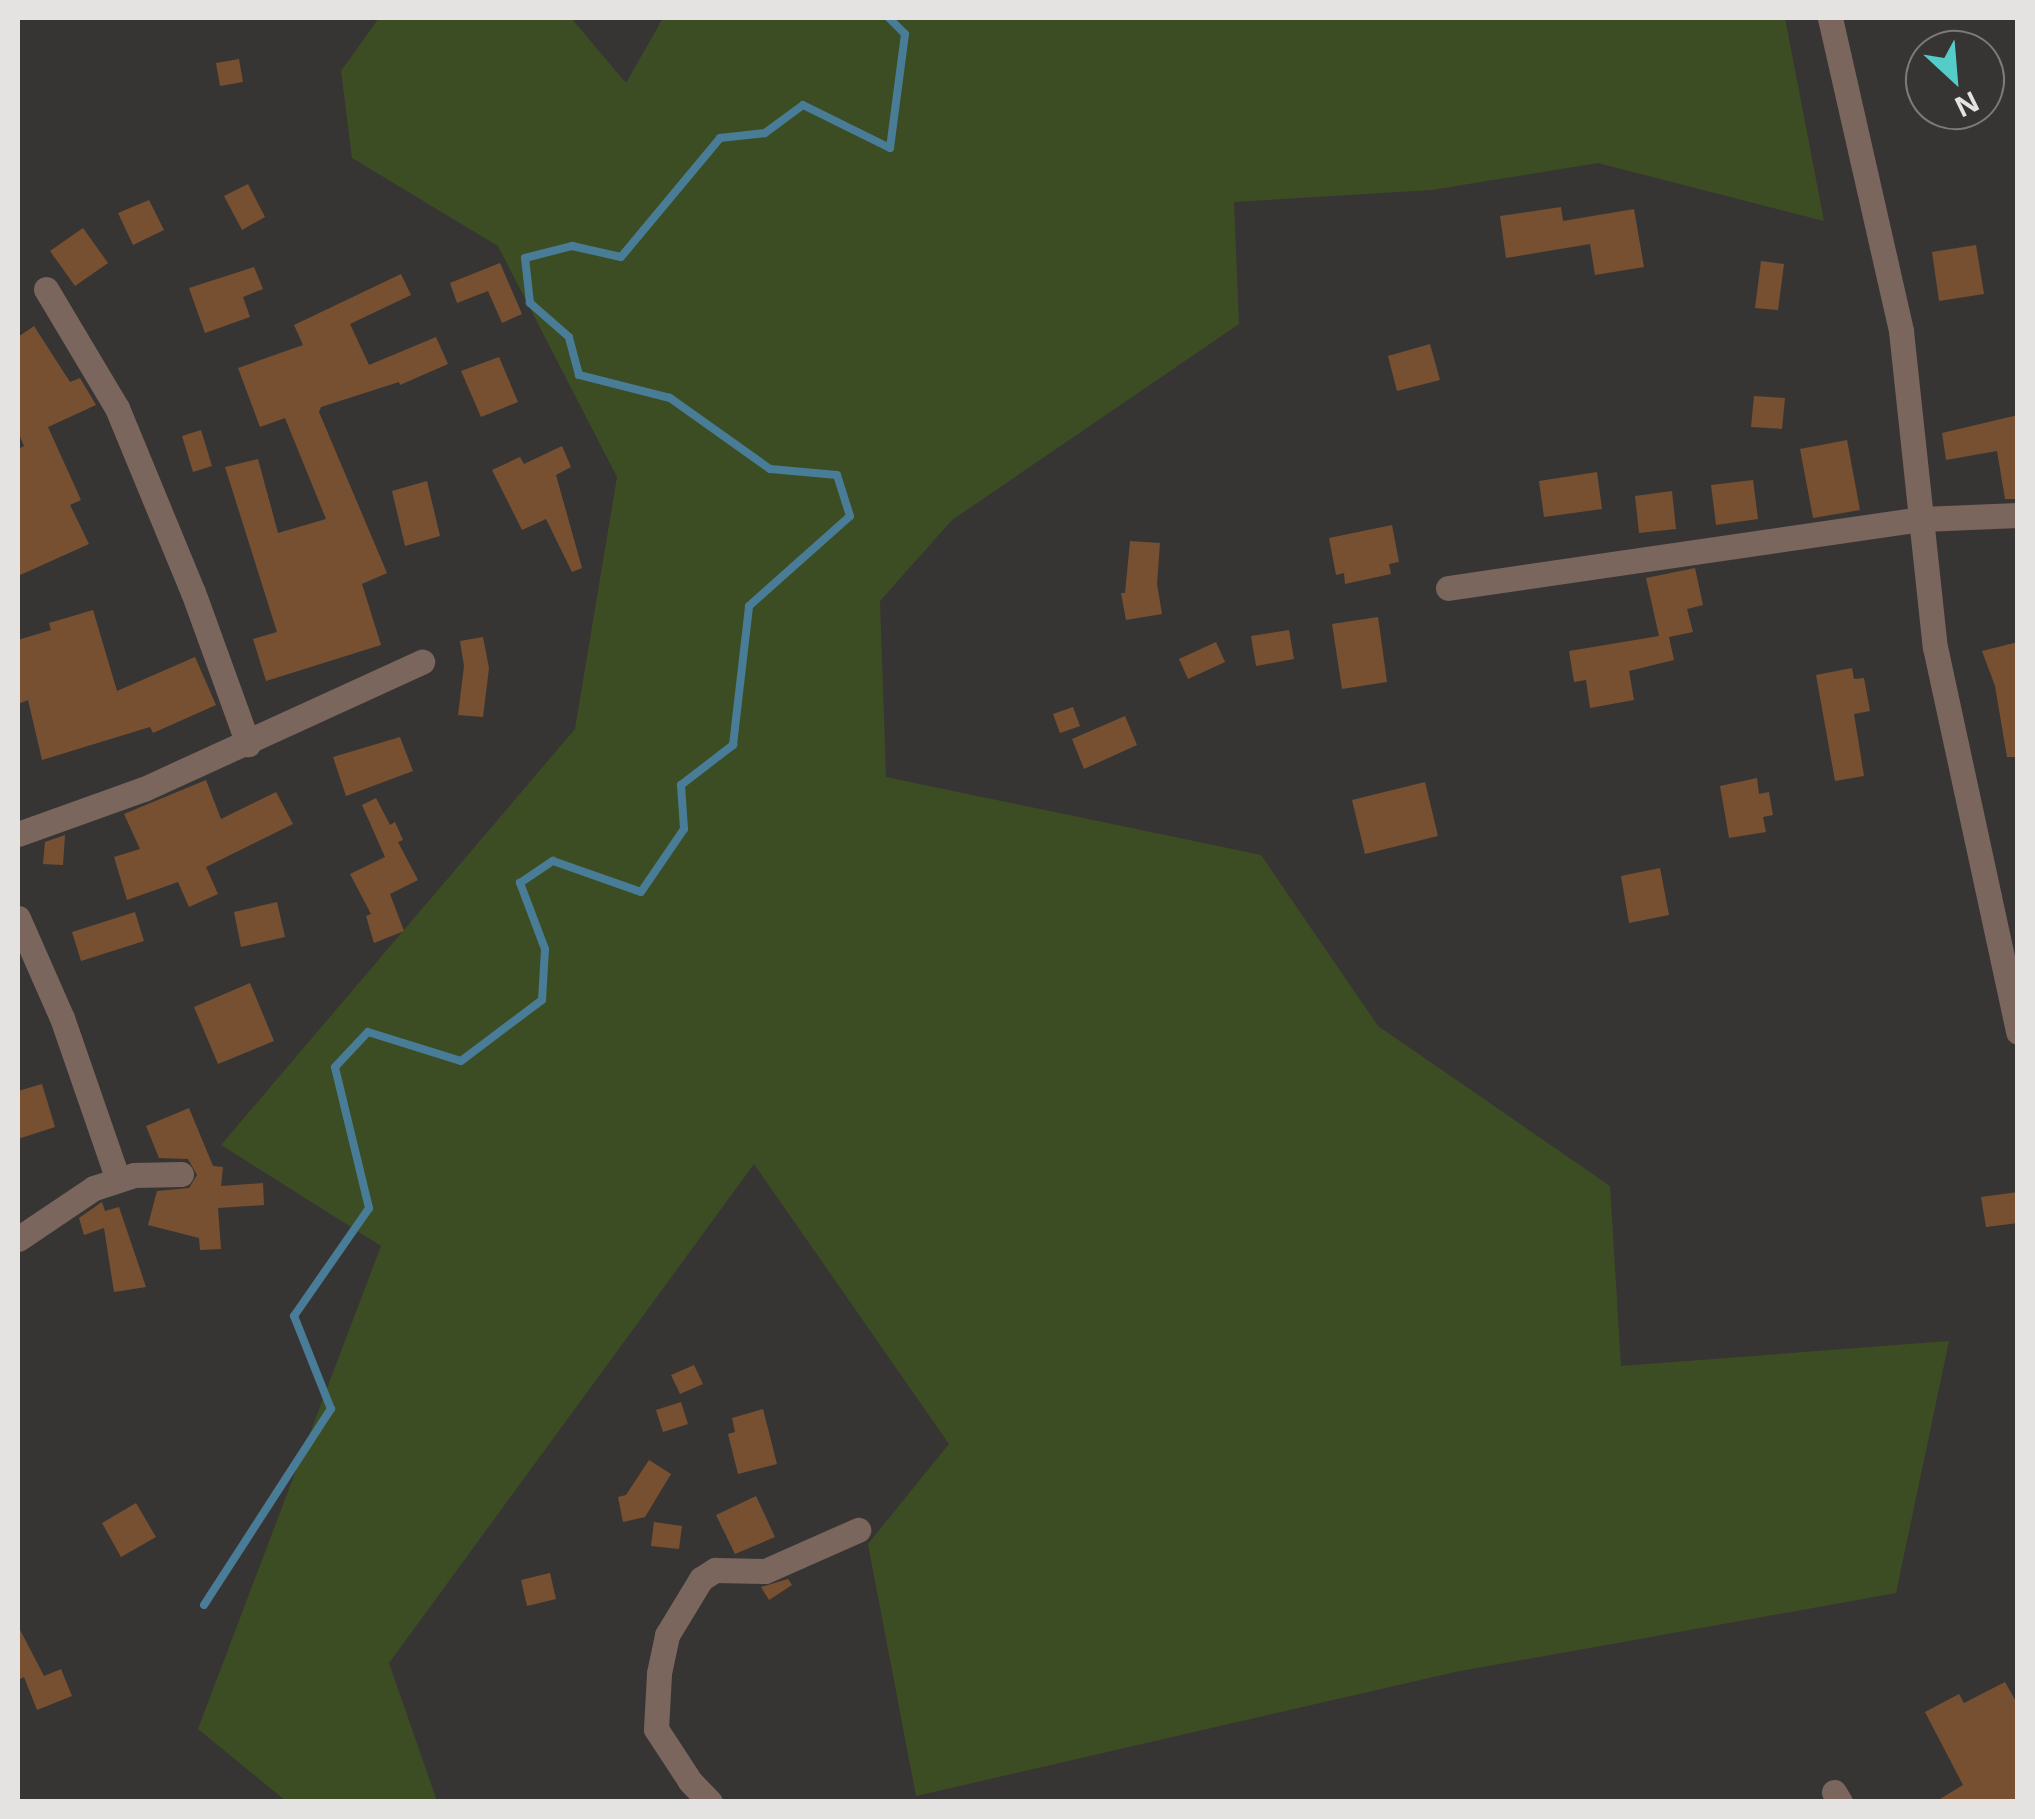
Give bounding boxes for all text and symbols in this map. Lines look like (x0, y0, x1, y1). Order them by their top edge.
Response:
north arrow (1905, 30, 2005, 130)
text: N (1949, 83, 1986, 127)

